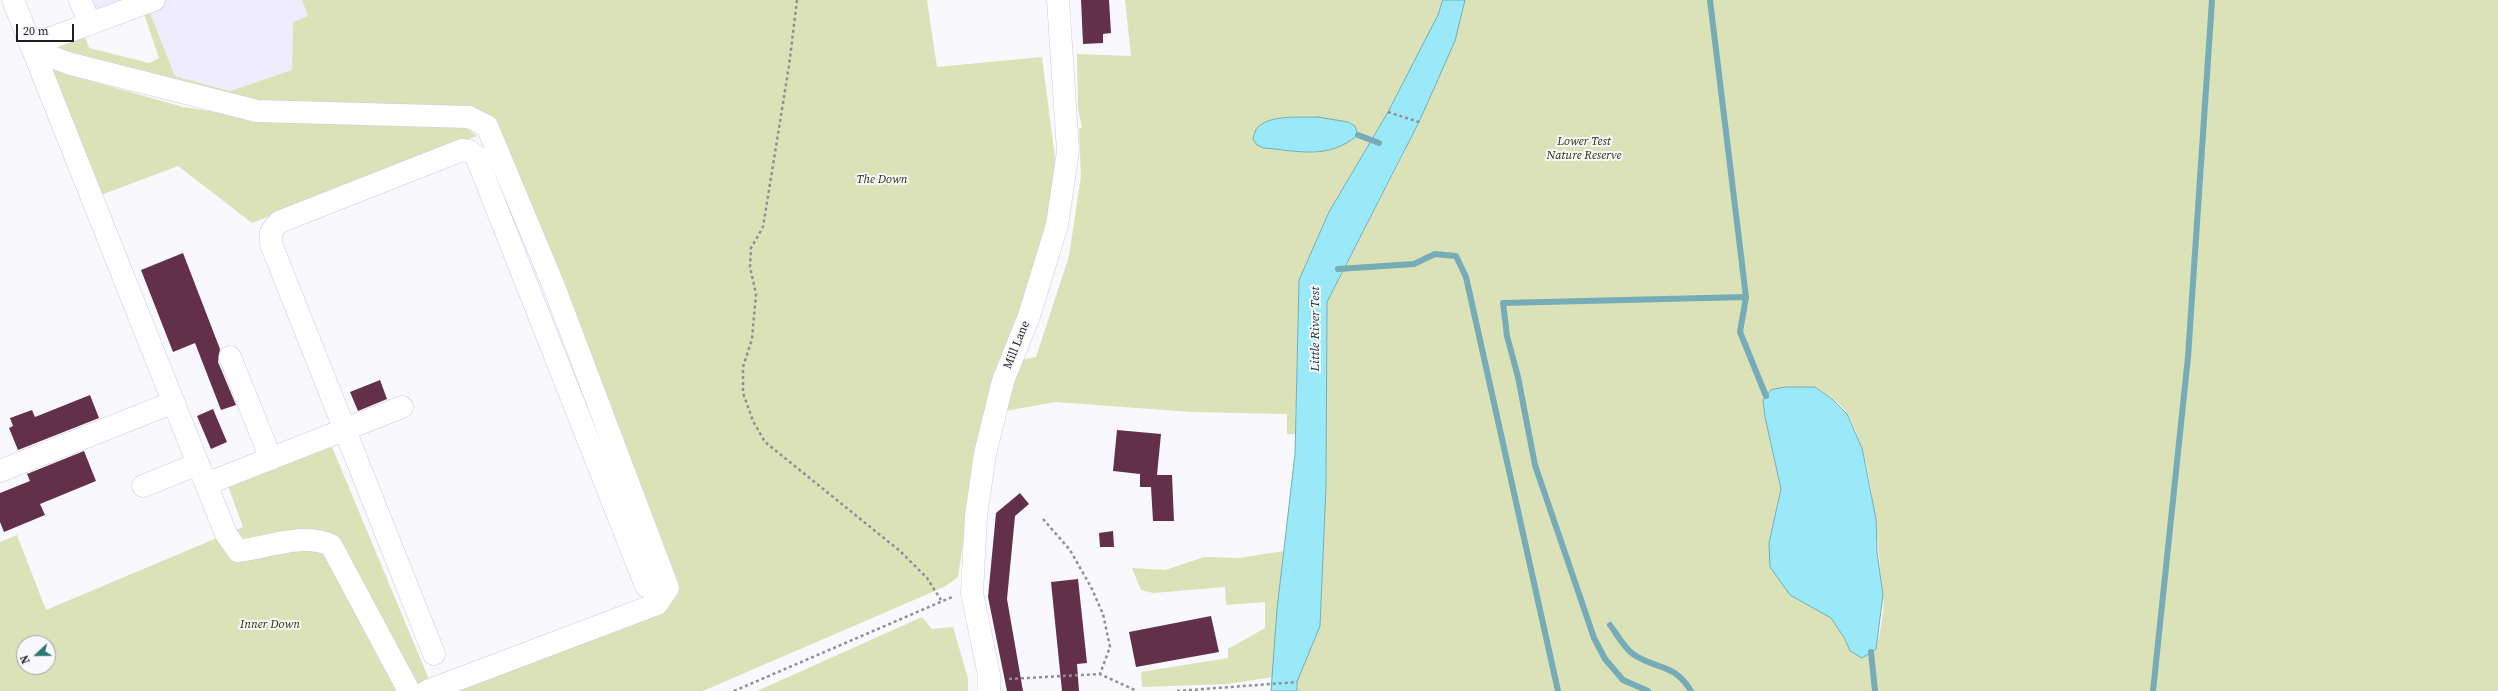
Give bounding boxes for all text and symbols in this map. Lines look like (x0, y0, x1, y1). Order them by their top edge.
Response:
scale bar (18, 16, 76, 42)
text: 20 m (23, 23, 49, 39)
park label: Lower Test Nature Reserve (1547, 135, 1621, 163)
park label: The Down (857, 173, 907, 187)
water label: Little River Test (1308, 287, 1324, 371)
street label: Mill Lane (1001, 319, 1033, 371)
park label: Inner Down (240, 618, 300, 632)
north arrow (16, 635, 56, 675)
text: N (17, 653, 34, 666)

